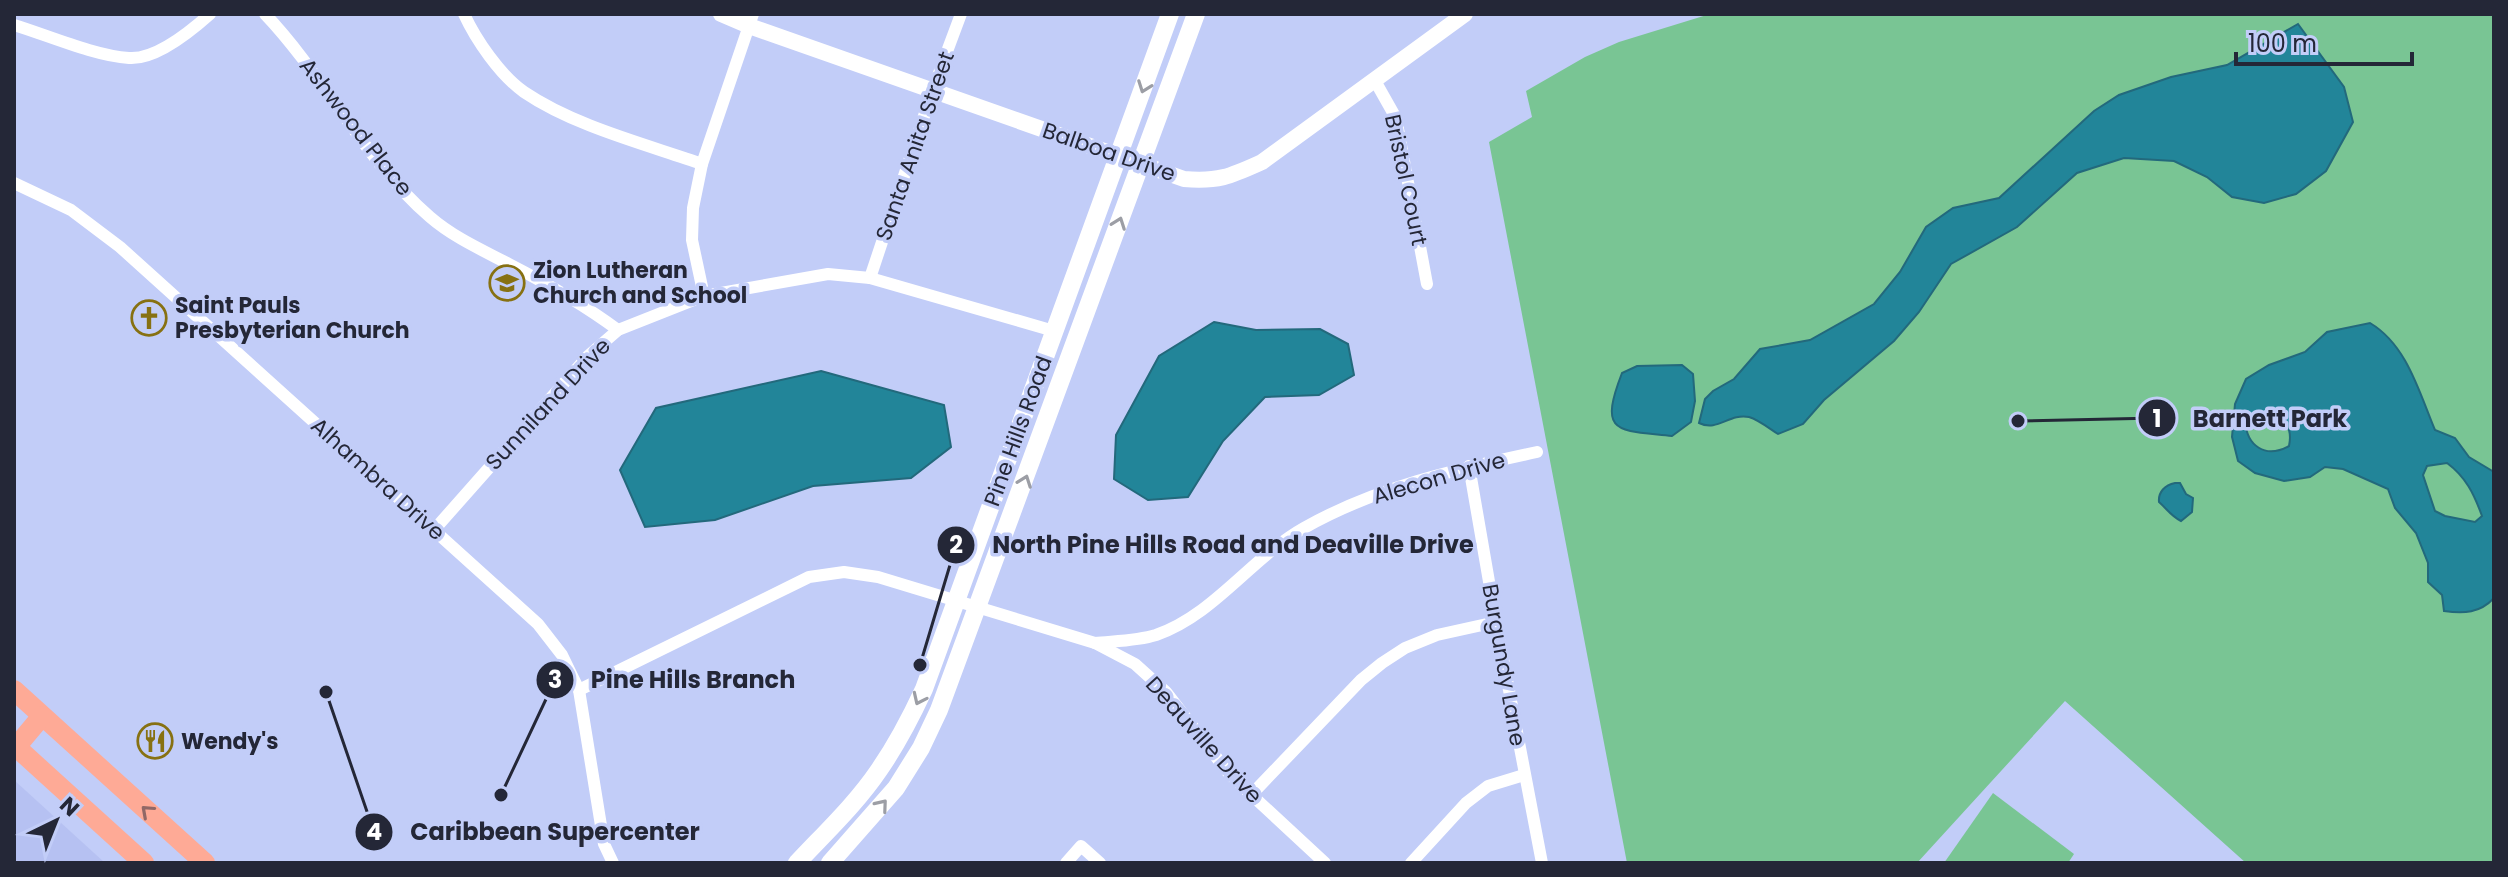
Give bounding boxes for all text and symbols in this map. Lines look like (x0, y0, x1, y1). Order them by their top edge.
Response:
scale bar (2236, 16, 2412, 66)
text: 100 m (2248, 27, 2317, 60)
street label: Santa Anita Street (868, 47, 962, 245)
street label: Ashwood Place (292, 52, 420, 202)
one-way arrow (1137, 80, 1153, 94)
street label: Bristol Court (1377, 112, 1435, 248)
street label: Balboa Drive (1038, 115, 1180, 189)
one-way arrow (1109, 217, 1125, 231)
place label: Zion Lutheran Church and School (533, 255, 747, 311)
school or university icon: Zion Lutheran Church and School (488, 264, 526, 302)
place label: Saint Pauls Presbyterian Church (175, 290, 410, 346)
church icon: Saint Pauls Presbyterian Church (130, 299, 168, 337)
street label: Sunniland Drive (478, 331, 618, 477)
street label: Pine Hills Road (976, 352, 1060, 510)
callout: Barnett Park (2137, 394, 2363, 442)
text: 1 (2152, 402, 2162, 435)
text: Barnett Park (2193, 402, 2347, 435)
street label: Alhambra Drive (304, 410, 452, 548)
street label: Alecon Drive (1369, 444, 1509, 512)
one-way arrow (1015, 474, 1032, 488)
callout: North Pine Hills Road and Deaville Drive (936, 521, 1490, 569)
text: 2 (949, 528, 963, 561)
text: North Pine Hills Road and Deaville Drive (992, 528, 1474, 561)
street label: Burgundy Lane (1474, 582, 1534, 748)
callout: Pine Hills Branch (535, 656, 812, 704)
text: 3 (548, 663, 562, 696)
text: Pine Hills Branch (591, 663, 795, 696)
street label: Deauville Drive (1138, 670, 1270, 810)
one-way arrow (913, 691, 929, 706)
restaurant icon: Wendy's (136, 722, 174, 760)
place label: Wendy's (181, 726, 279, 757)
north arrow (16, 781, 96, 861)
text: N (53, 790, 86, 824)
one-way arrow (872, 799, 887, 814)
one-way arrow (142, 806, 157, 820)
callout: Caribbean Supercenter (354, 808, 715, 856)
text: 4 (366, 815, 382, 848)
text: Caribbean Supercenter (410, 815, 700, 848)

